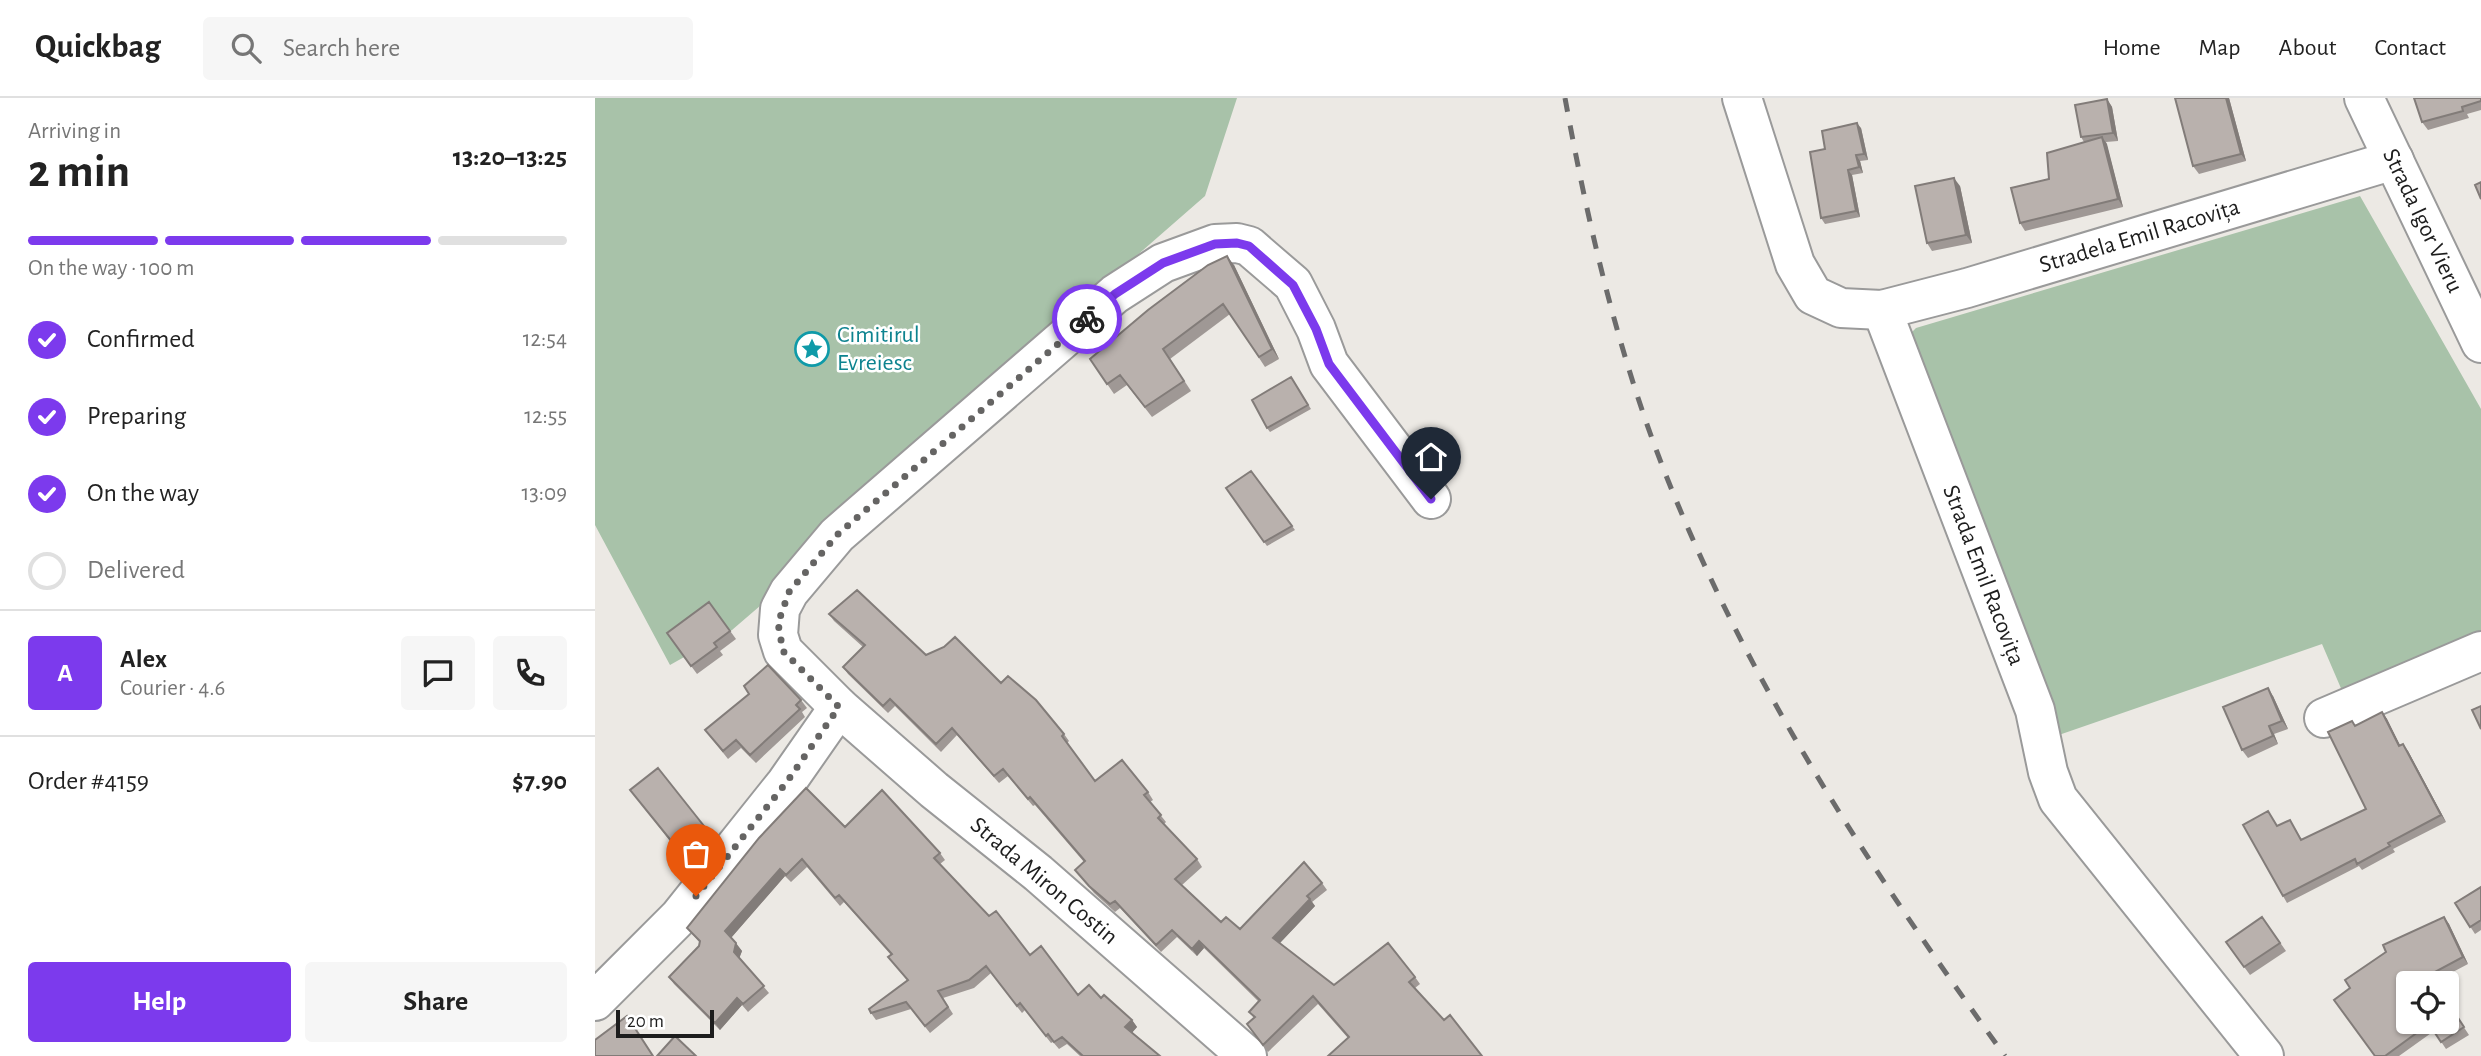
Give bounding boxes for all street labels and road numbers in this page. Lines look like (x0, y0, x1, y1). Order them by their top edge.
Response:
street label: Strada Igor Vieru (2378, 145, 2467, 296)
street label: Stradela Emil Racovița (2037, 195, 2243, 278)
street label: Strada Emil Racovița (1938, 482, 2029, 669)
street label: Strada Miron Costin (966, 813, 1122, 949)

